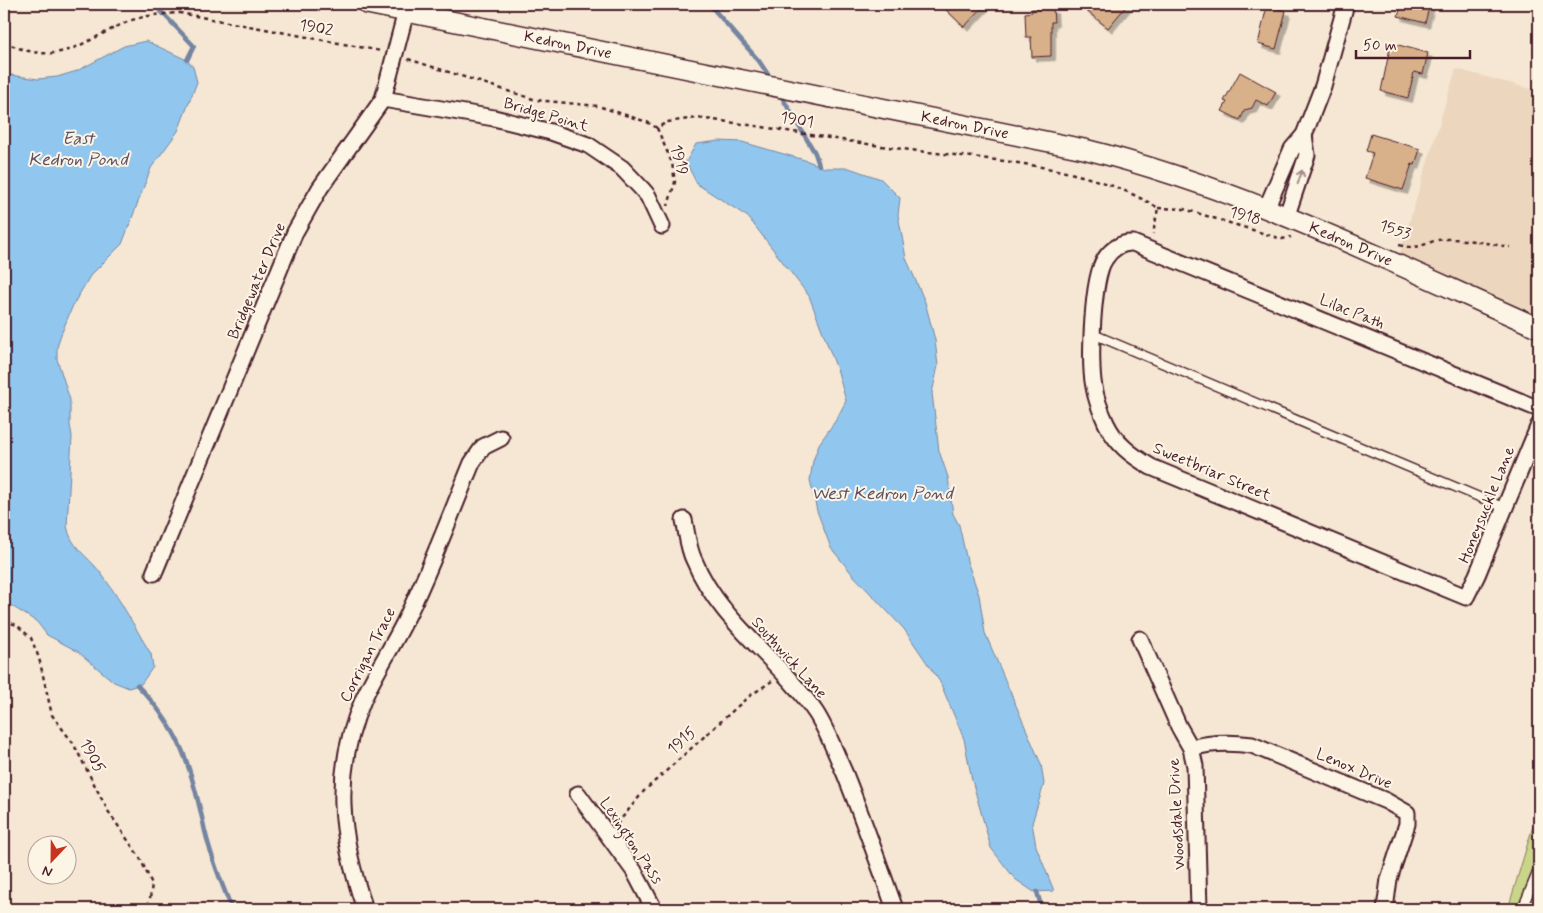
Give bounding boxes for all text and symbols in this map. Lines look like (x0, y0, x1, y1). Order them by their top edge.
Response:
street label: 1902 (297, 14, 335, 42)
street label: Kedron Drive (522, 26, 614, 64)
scale bar (1356, 28, 1469, 60)
text: 50 m (1363, 36, 1397, 56)
street label: Bridge Point (501, 93, 592, 137)
street label: Kedron Drive (919, 106, 1011, 144)
street label: 1901 (779, 107, 815, 133)
water label: East Kedron Pond (28, 127, 131, 172)
street label: 1919 (665, 142, 693, 178)
one-way arrow (1295, 169, 1305, 185)
street label: 1918 (1227, 201, 1263, 231)
street label: 1553 (1377, 215, 1413, 245)
street label: Kedron Drive (1306, 217, 1396, 271)
street label: Bridgewater Drive (223, 219, 291, 343)
street label: Lilac Path (1316, 289, 1388, 335)
street label: Sweetbriar Street (1150, 438, 1275, 507)
street label: Honeysuckle Lane (1454, 443, 1520, 567)
water label: West Kedron Pond (811, 482, 955, 506)
street label: Corrigan Trace (335, 604, 401, 706)
street label: Southwick Lane (747, 613, 831, 703)
street label: 1915 (663, 722, 701, 760)
street label: 1905 (74, 735, 110, 777)
street label: Lenox Drive (1313, 744, 1395, 794)
street label: Woodsdale Drive (1164, 757, 1190, 870)
street label: Lexington Pass (593, 794, 668, 889)
north arrow (28, 836, 78, 886)
text: N (40, 861, 55, 881)

